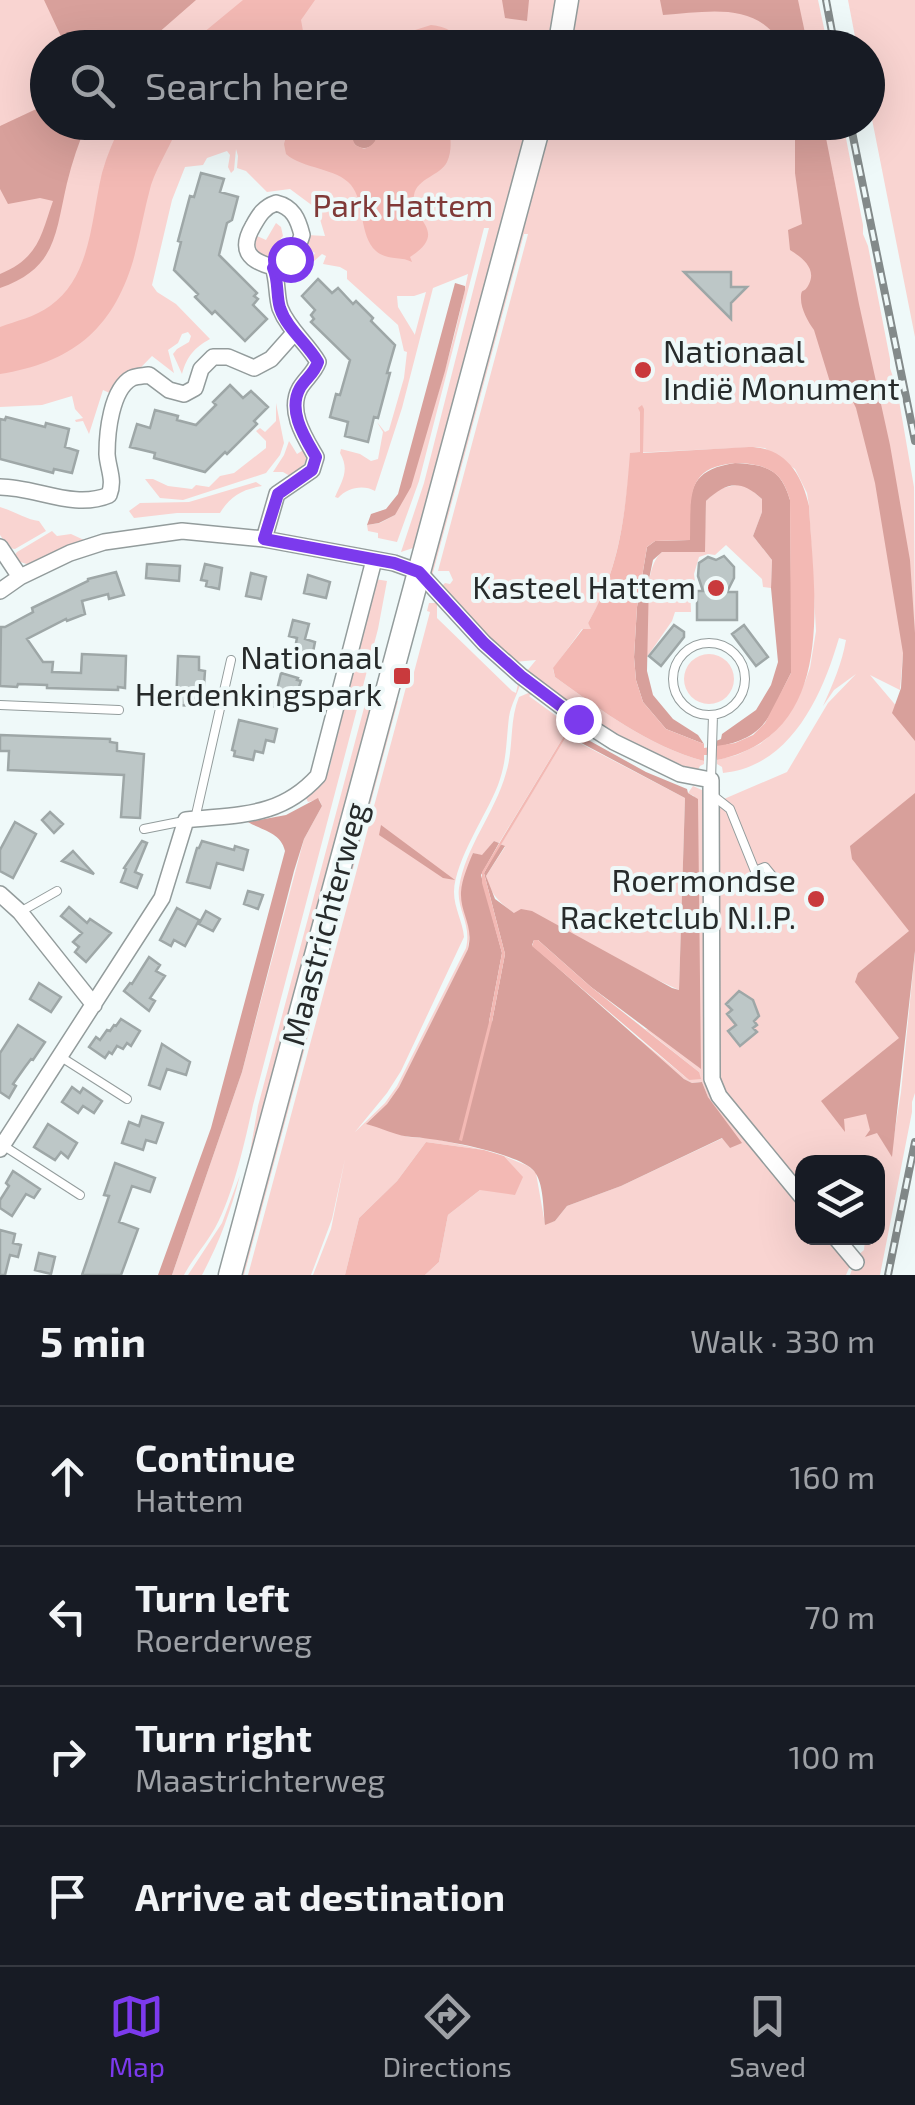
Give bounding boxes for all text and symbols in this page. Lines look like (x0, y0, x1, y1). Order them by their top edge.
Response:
search box (30, 30, 885, 140)
icon: search (65, 58, 120, 113)
text: Search here (145, 62, 349, 108)
park label: Park Hattem (313, 185, 493, 223)
route start (268, 237, 314, 283)
place label: Nationaal Indië Monument (663, 331, 900, 406)
marker: Nationaal Indië Monument (632, 359, 654, 381)
place label: Kasteel Hattem (472, 567, 696, 605)
marker: Kasteel Hattem (705, 577, 727, 599)
place label: Nationaal Herdenkingspark (135, 637, 382, 712)
marker: Nationaal Herdenkingspark (391, 665, 413, 687)
route end (556, 697, 602, 743)
street label: Maastrichterweg (272, 798, 374, 1049)
place label: Roermondse Racketclub N.I.P. (560, 860, 796, 935)
marker: Roermondse Racketclub N.I.P. (805, 888, 827, 910)
map controls (795, 1155, 885, 1245)
button: layers (795, 1155, 885, 1245)
text: 5 min (40, 1315, 146, 1365)
text: Walk · 330 m (690, 1321, 875, 1359)
text: Continue (135, 1434, 295, 1480)
icon: ahead (40, 1449, 95, 1504)
text: 160 m (789, 1457, 875, 1495)
text: Hattem (135, 1480, 244, 1518)
text: Turn left (135, 1574, 290, 1620)
icon: left (40, 1589, 95, 1644)
text: 70 m (804, 1597, 875, 1635)
text: Roerderweg (135, 1620, 312, 1658)
text: Turn right (135, 1714, 312, 1760)
icon: right (40, 1729, 95, 1784)
text: 100 m (789, 1737, 875, 1775)
text: Maastrichterweg (135, 1760, 385, 1798)
icon: arrive (40, 1869, 95, 1924)
text: Arrive at destination (135, 1873, 505, 1919)
tab: Map (109, 1989, 165, 2083)
tab: Directions (383, 1989, 512, 2083)
tab: Saved (729, 1989, 806, 2083)

